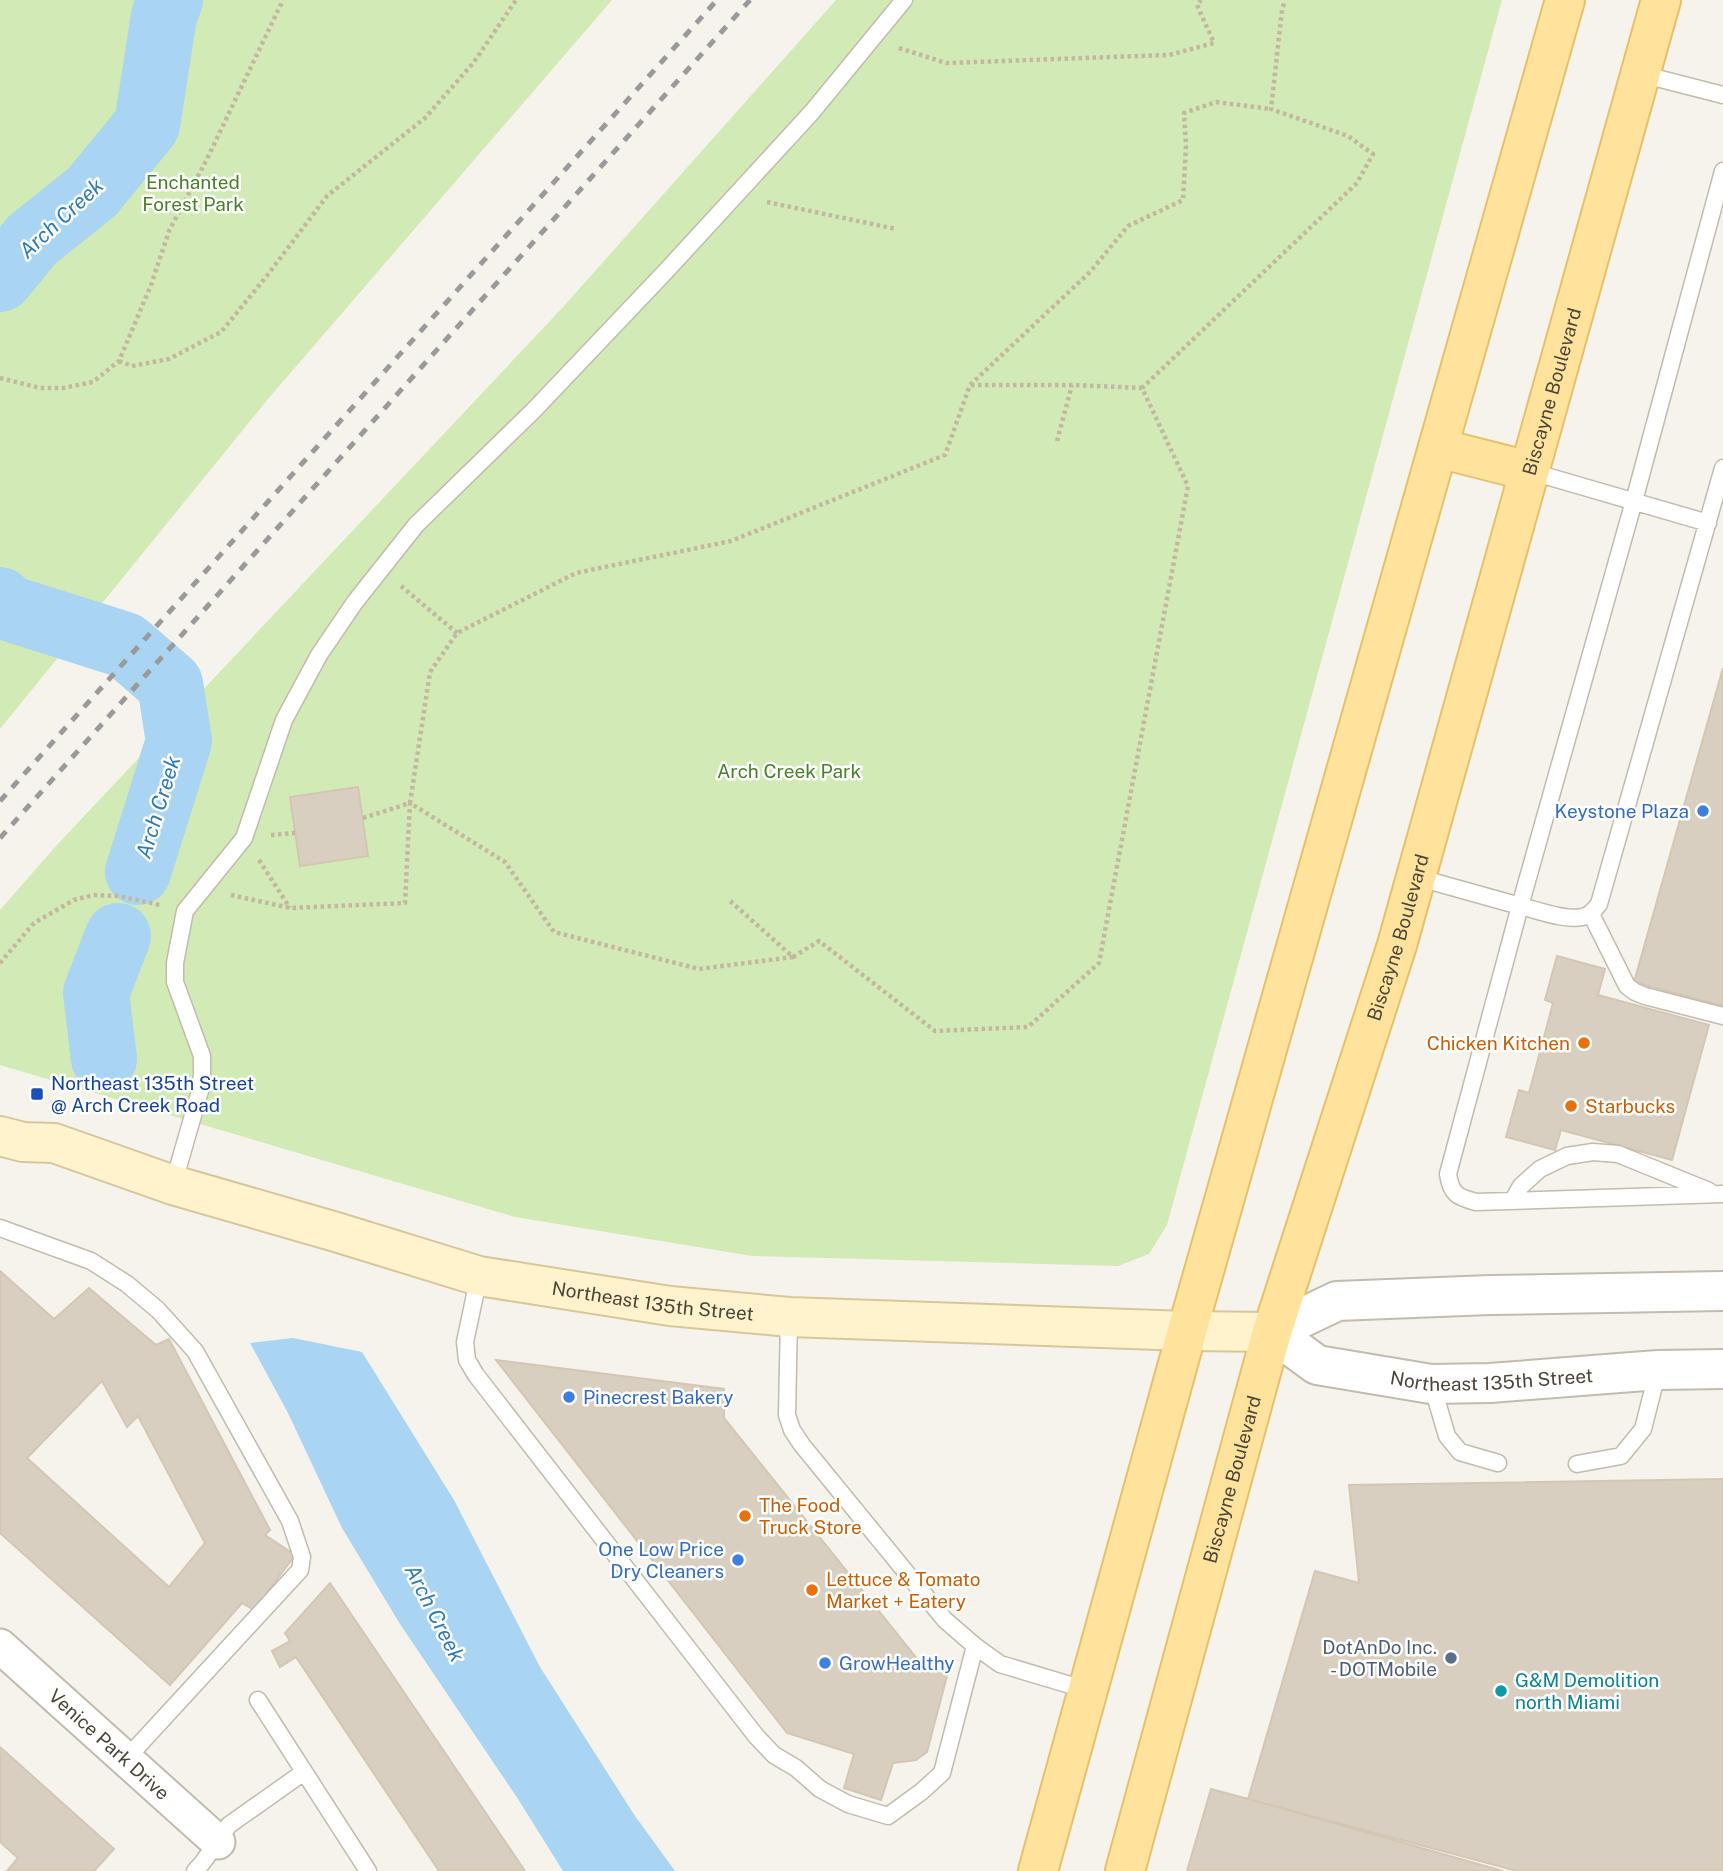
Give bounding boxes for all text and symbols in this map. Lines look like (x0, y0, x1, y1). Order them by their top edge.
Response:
park label: Enchanted Forest Park (142, 171, 244, 215)
water label: Arch Creek (14, 172, 109, 263)
street label: Biscayne Boulevard (1518, 305, 1585, 478)
water label: Arch Creek (131, 752, 186, 861)
park label: Arch Creek Park (717, 760, 861, 782)
place label: Keystone Plaza (1555, 800, 1689, 822)
marker: Keystone Plaza (1695, 803, 1711, 819)
street label: Biscayne Boulevard (1362, 851, 1433, 1023)
place label: Chicken Kitchen (1427, 1032, 1570, 1054)
marker: Chicken Kitchen (1576, 1035, 1592, 1051)
place label: Northeast 135th Street @ Arch Creek Road (51, 1072, 254, 1116)
marker: Northeast 135th Street @ Arch Creek Road (29, 1086, 45, 1102)
place label: Starbucks (1585, 1095, 1675, 1117)
marker: Starbucks (1563, 1098, 1579, 1114)
street label: Northeast 135th Street (550, 1277, 755, 1325)
street label: Northeast 135th Street (1389, 1364, 1594, 1395)
place label: Pinecrest Bakery (583, 1386, 733, 1408)
marker: Pinecrest Bakery (561, 1389, 577, 1405)
street label: Biscayne Boulevard (1198, 1393, 1265, 1566)
place label: The Food Truck Store (759, 1494, 862, 1538)
marker: The Food Truck Store (737, 1508, 753, 1524)
place label: One Low Price Dry Cleaners (598, 1538, 724, 1582)
marker: One Low Price Dry Cleaners (730, 1552, 746, 1568)
water label: Arch Creek (400, 1560, 470, 1666)
place label: Lettuce & Tomato Market + Eatery (826, 1568, 980, 1612)
marker: Lettuce & Tomato Market + Eatery (804, 1582, 820, 1598)
place label: DotAnDo Inc. - DOTMobile (1322, 1636, 1437, 1680)
marker: DotAnDo Inc. - DOTMobile (1443, 1650, 1459, 1666)
place label: GrowHealthy (839, 1652, 954, 1674)
marker: GrowHealthy (817, 1655, 833, 1671)
place label: G&M Demolition north Miami (1515, 1669, 1659, 1713)
marker: G&M Demolition north Miami (1493, 1683, 1509, 1699)
street label: Venice Park Drive (44, 1684, 174, 1804)

